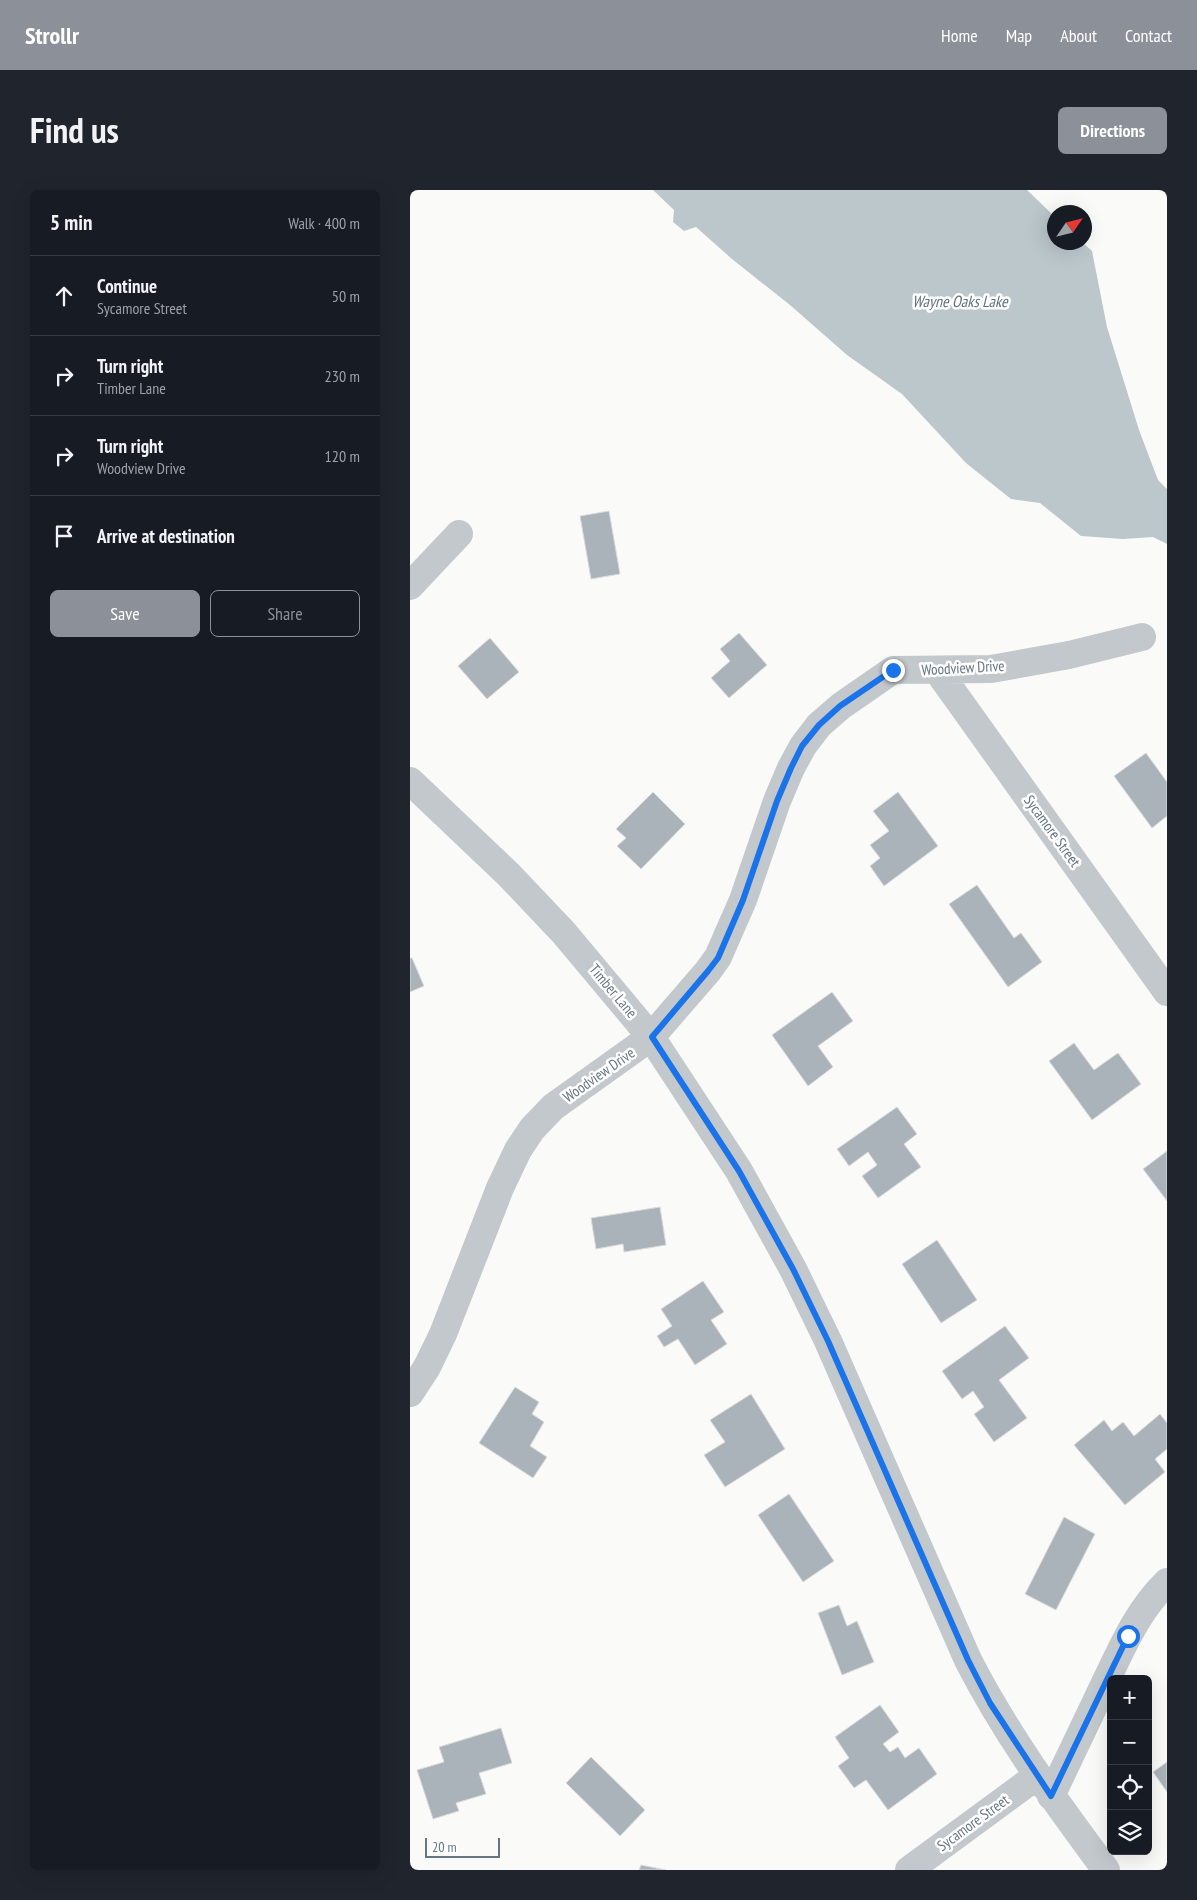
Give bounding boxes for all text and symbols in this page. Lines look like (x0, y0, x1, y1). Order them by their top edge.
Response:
text: Strollr (25, 20, 79, 51)
text: Home (941, 24, 978, 47)
text: Map (1006, 24, 1032, 47)
text: About (1060, 24, 1097, 47)
text: Contact (1125, 24, 1172, 47)
text: Find us (30, 107, 119, 153)
button: Directions (1058, 107, 1167, 154)
north arrow (1047, 205, 1092, 250)
text: 5 min (50, 209, 92, 236)
text: Walk · 400 m (288, 213, 360, 233)
text: Continue (97, 274, 157, 298)
icon: ahead (50, 282, 78, 310)
text: 50 m (332, 286, 360, 306)
water label: Wayne Oaks Lake (912, 291, 1009, 311)
text: Sycamore Street (97, 298, 187, 318)
text: Turn right (97, 354, 163, 378)
icon: right (50, 362, 78, 390)
text: 230 m (325, 366, 360, 386)
text: Timber Lane (97, 378, 166, 398)
text: Turn right (97, 434, 163, 458)
icon: right (50, 442, 78, 470)
text: 120 m (325, 446, 360, 466)
text: Woodview Drive (97, 458, 186, 478)
icon: arrive (50, 522, 78, 550)
text: Arrive at destination (97, 524, 235, 548)
button: Save (50, 590, 200, 637)
button: Share (210, 590, 360, 637)
street label: Woodview Drive (921, 656, 1005, 679)
route end (882, 659, 905, 682)
street label: Sycamore Street (1020, 791, 1085, 870)
street label: Timber Lane (585, 960, 641, 1021)
street label: Woodview Drive (559, 1043, 638, 1106)
route start (1117, 1625, 1140, 1648)
map controls (1107, 1675, 1152, 1855)
button: + (1107, 1675, 1152, 1720)
button: − (1107, 1720, 1152, 1765)
button: locate (1107, 1765, 1152, 1810)
street label: Sycamore Street (933, 1790, 1012, 1855)
button: layers (1107, 1810, 1152, 1855)
scale bar (425, 1835, 500, 1858)
text: 20 m (432, 1838, 457, 1856)

